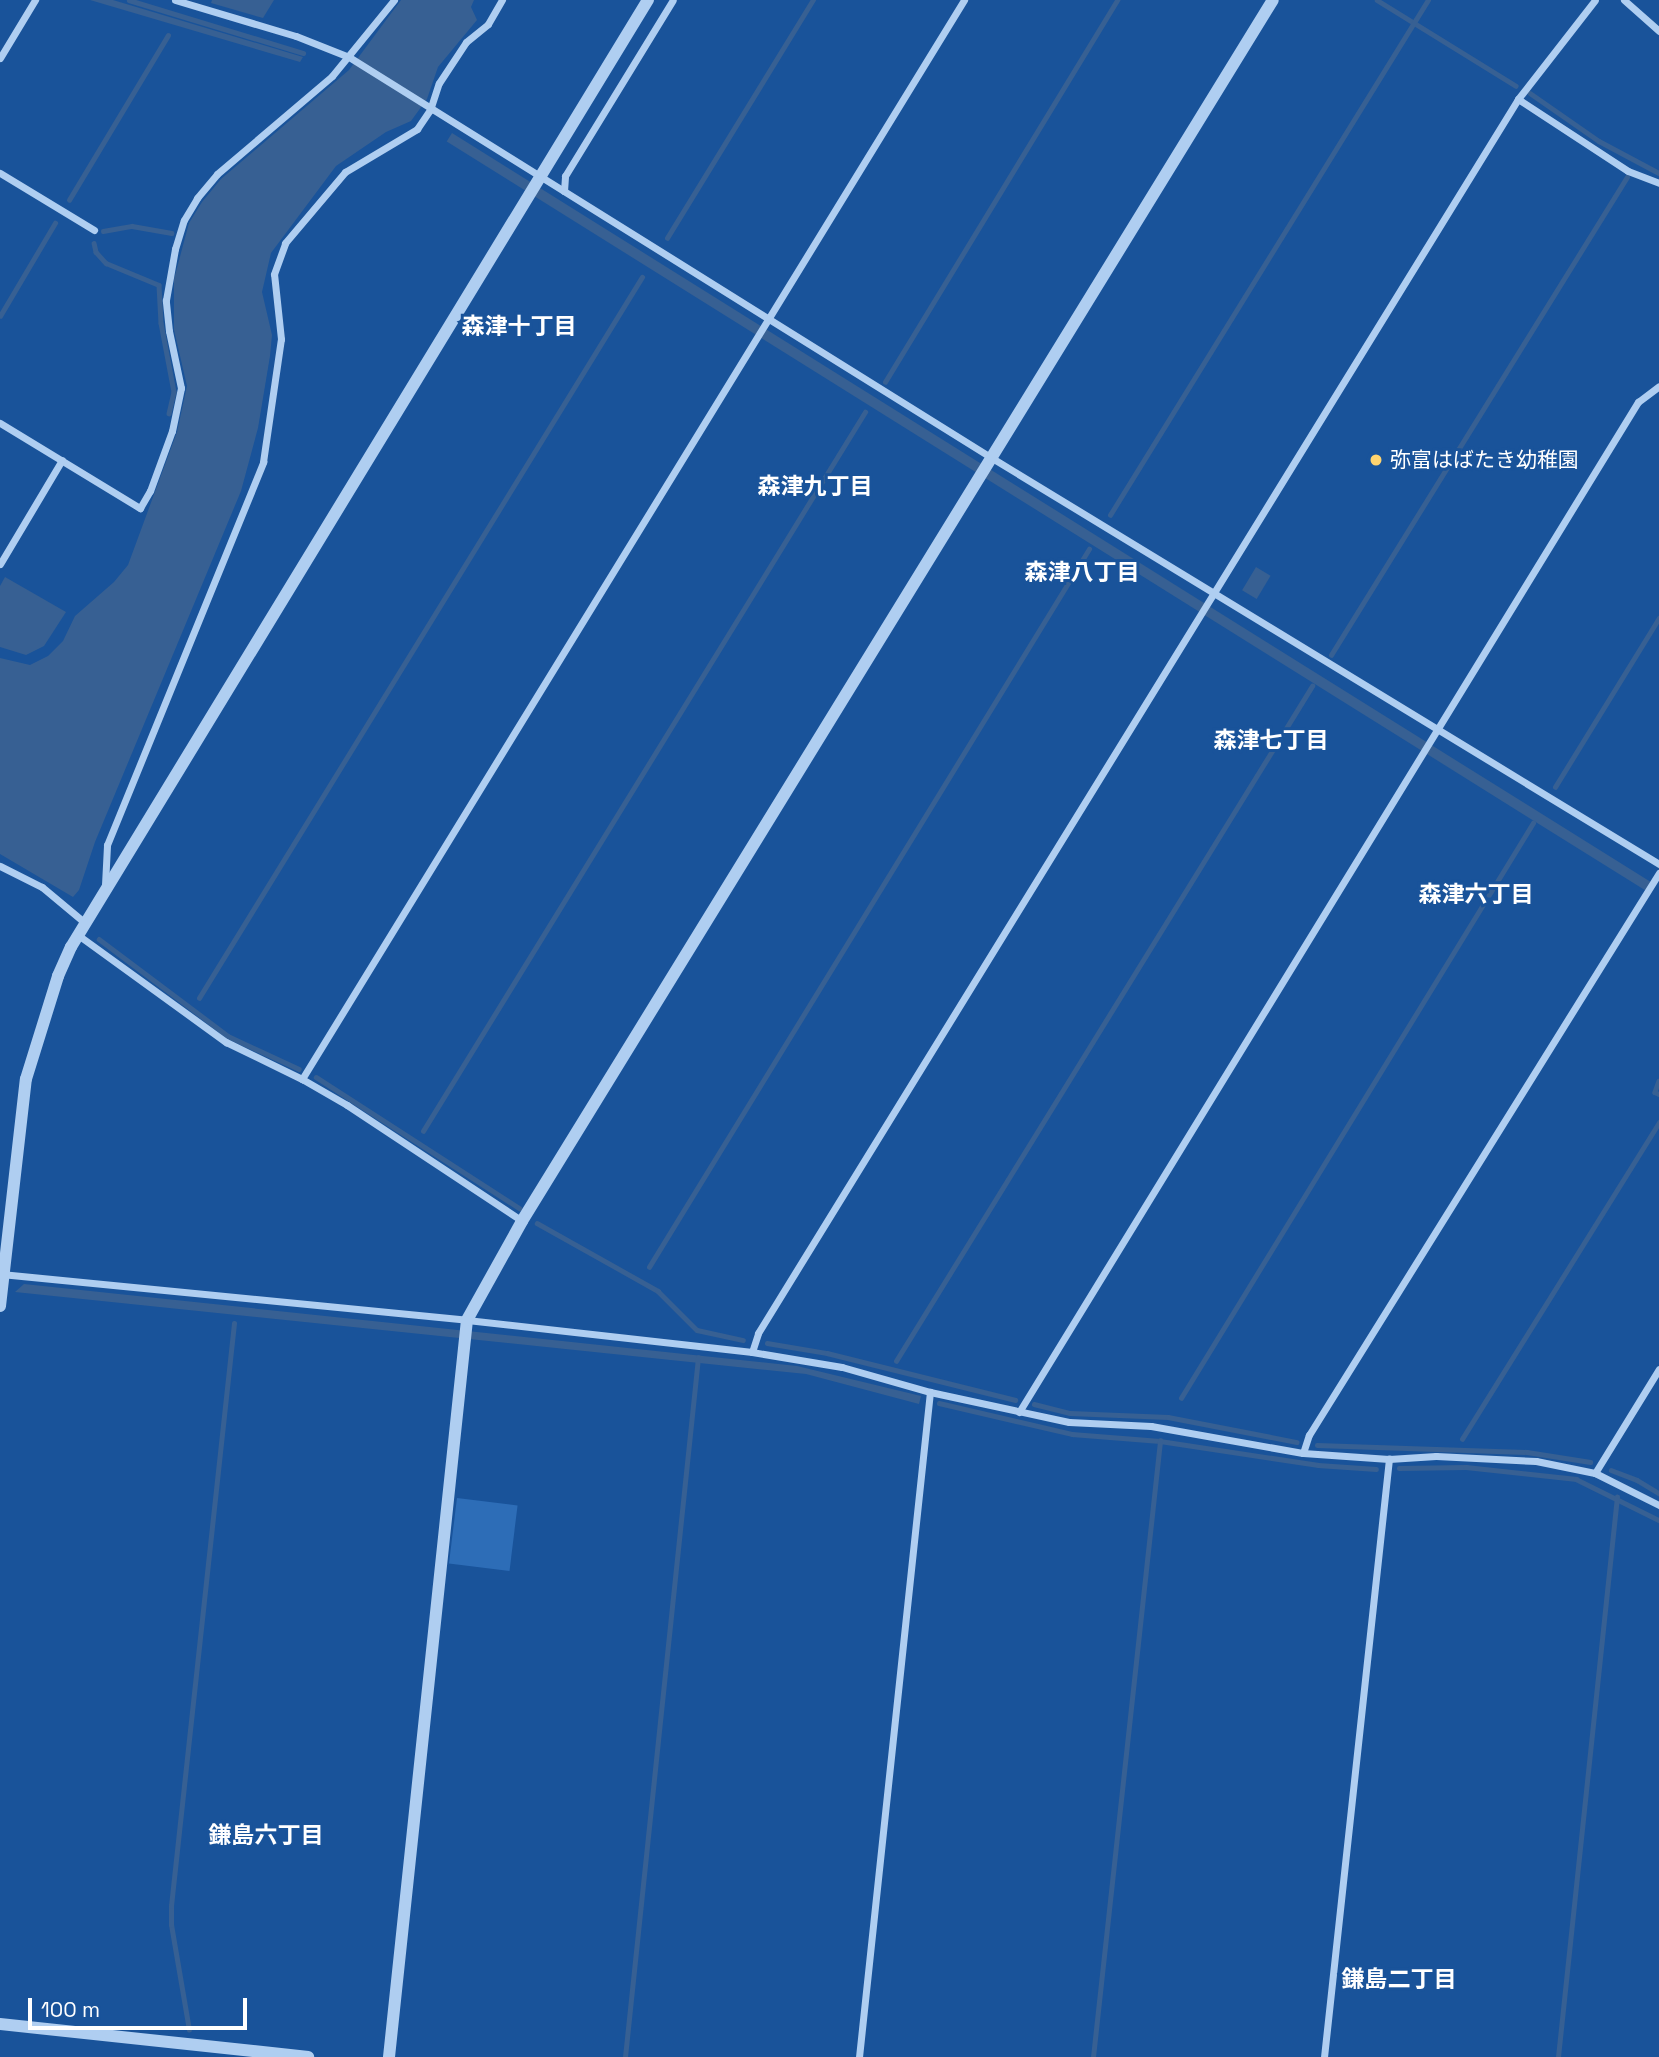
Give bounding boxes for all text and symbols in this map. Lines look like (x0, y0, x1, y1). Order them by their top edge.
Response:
district label: 森津十丁目 (462, 312, 576, 340)
place label: 弥富はばたき幼稚園 (1390, 447, 1579, 473)
marker: 弥富はばたき幼稚園 (1368, 452, 1384, 468)
district label: 森津九丁目 (758, 472, 872, 500)
district label: 森津八丁目 (1025, 558, 1139, 586)
district label: 森津七丁目 (1214, 726, 1328, 754)
district label: 森津六丁目 (1419, 880, 1533, 908)
district label: 鎌島六丁目 (209, 1821, 323, 1849)
district label: 鎌島二丁目 (1342, 1965, 1456, 1993)
scale bar (32, 1983, 250, 2027)
text: 100 m (41, 1996, 100, 2023)

